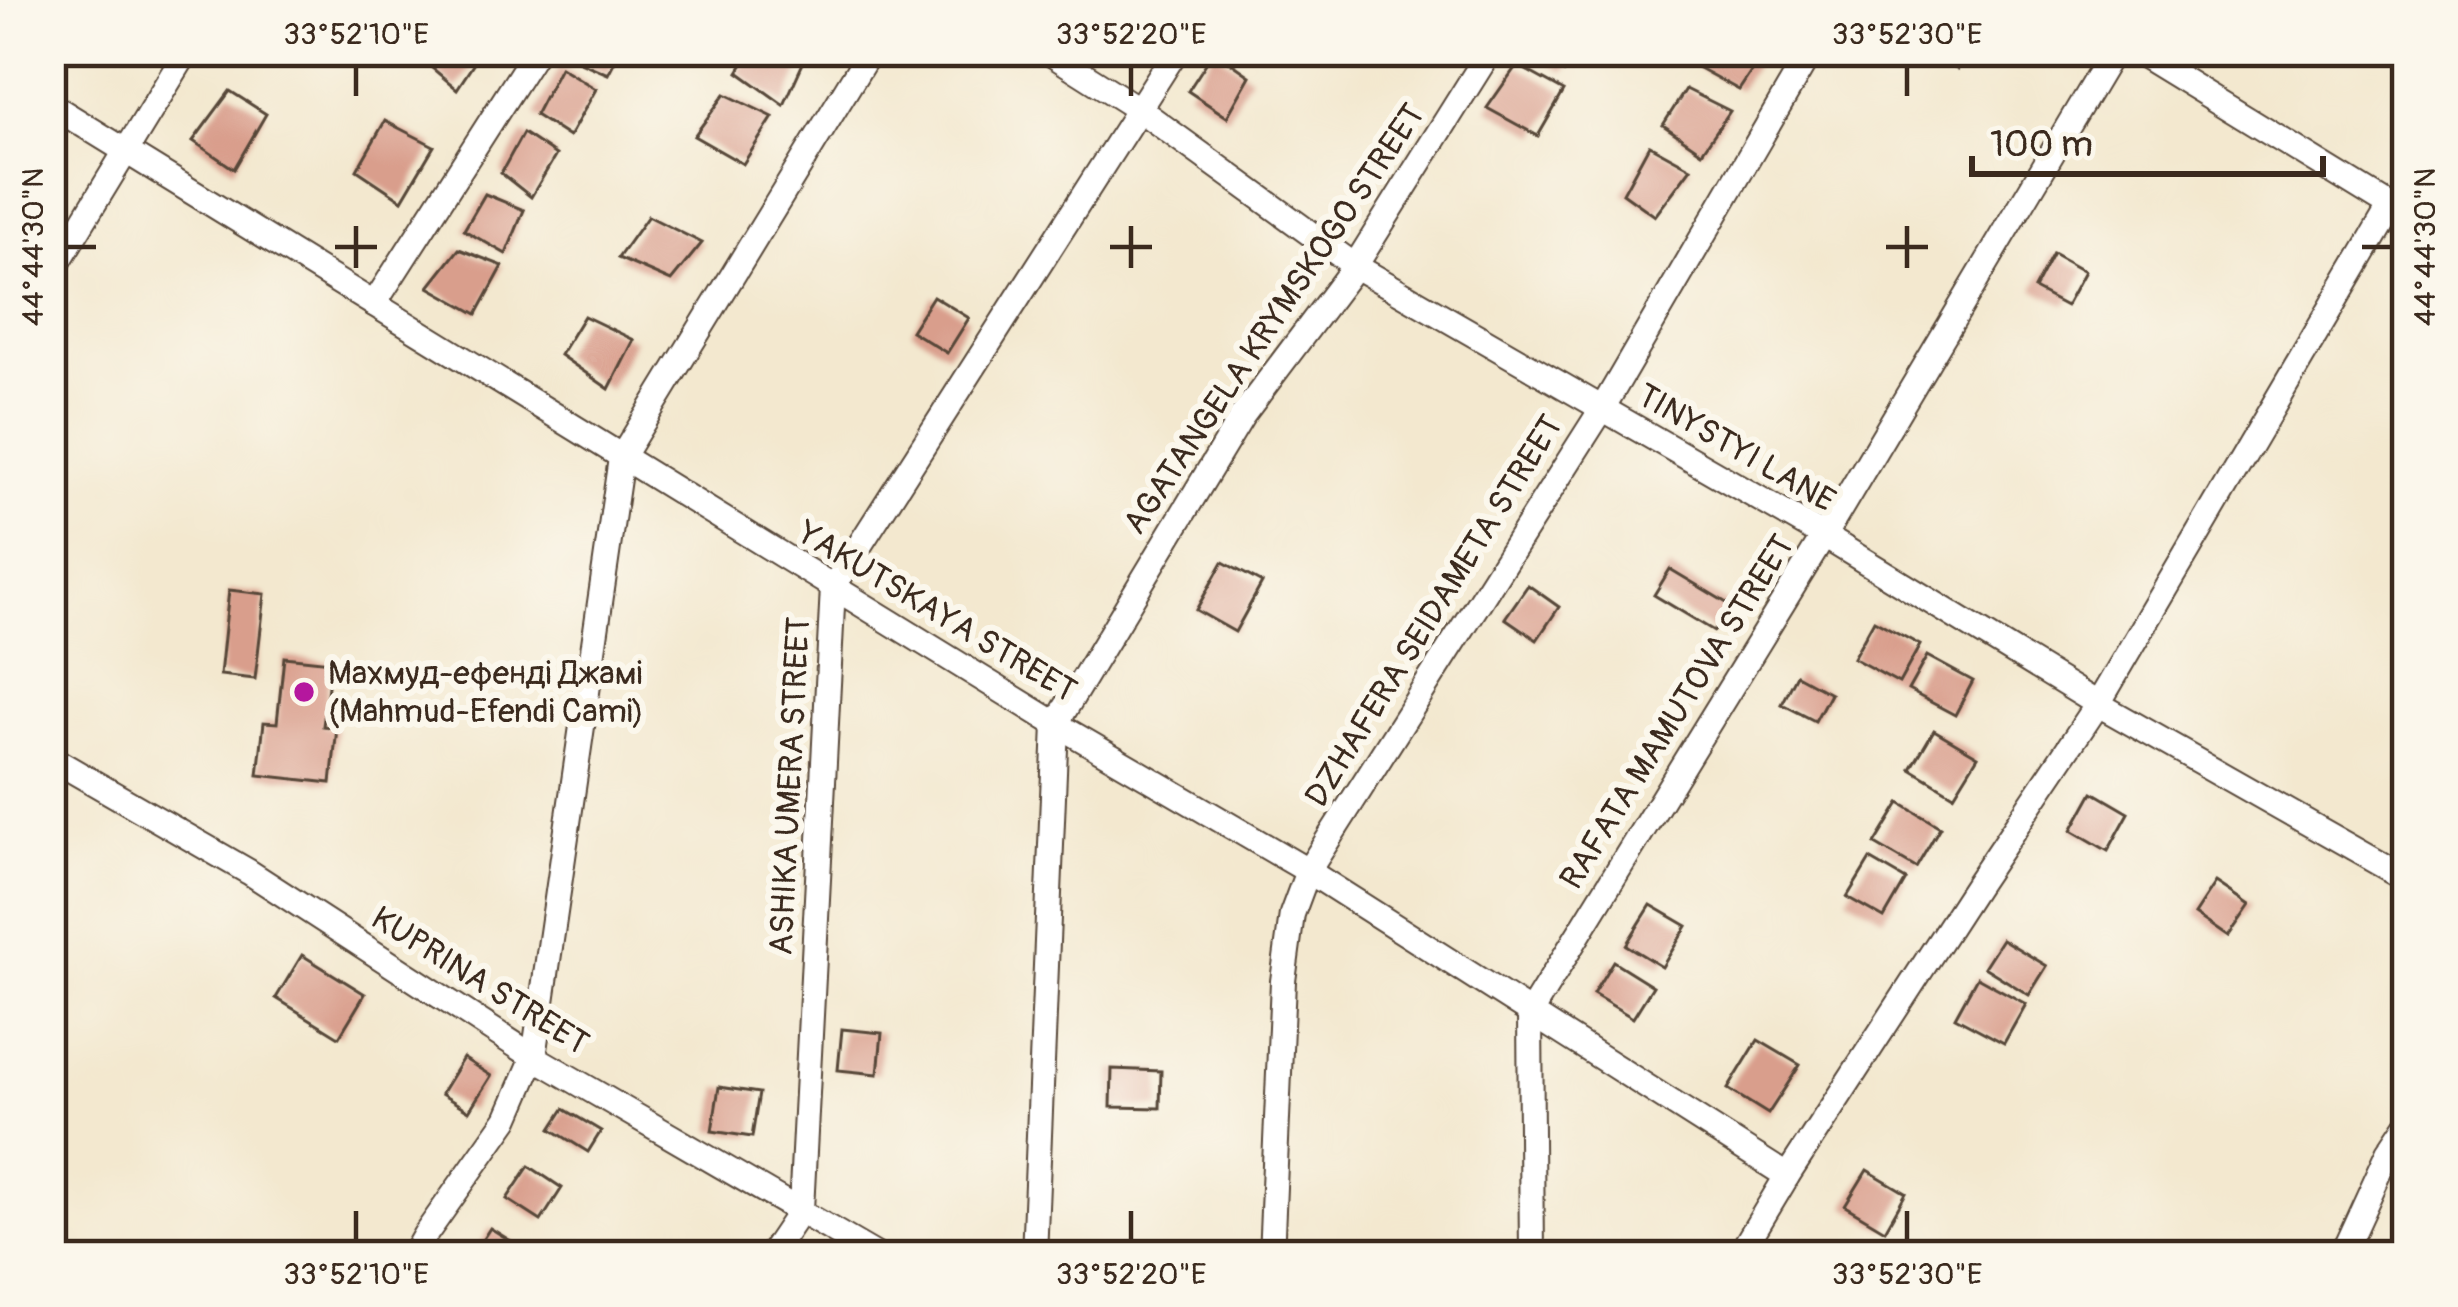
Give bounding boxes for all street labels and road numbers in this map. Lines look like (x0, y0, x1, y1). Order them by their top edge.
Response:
street label: AGATANGELA KRYMSKOGO STREET (1114, 96, 1434, 542)
street label: TINYSTYI LANE (1630, 375, 1842, 521)
street label: DZHAFERA SEIDAMETA STREET (1296, 408, 1572, 814)
street label: YAKUTSKAYA STREET (789, 512, 1084, 712)
street label: RAFATA MAMUTOVA STREET (1551, 527, 1803, 897)
street label: ASHIKA UMERA STREET (761, 616, 819, 956)
street label: KUPRINA STREET (364, 898, 596, 1064)

